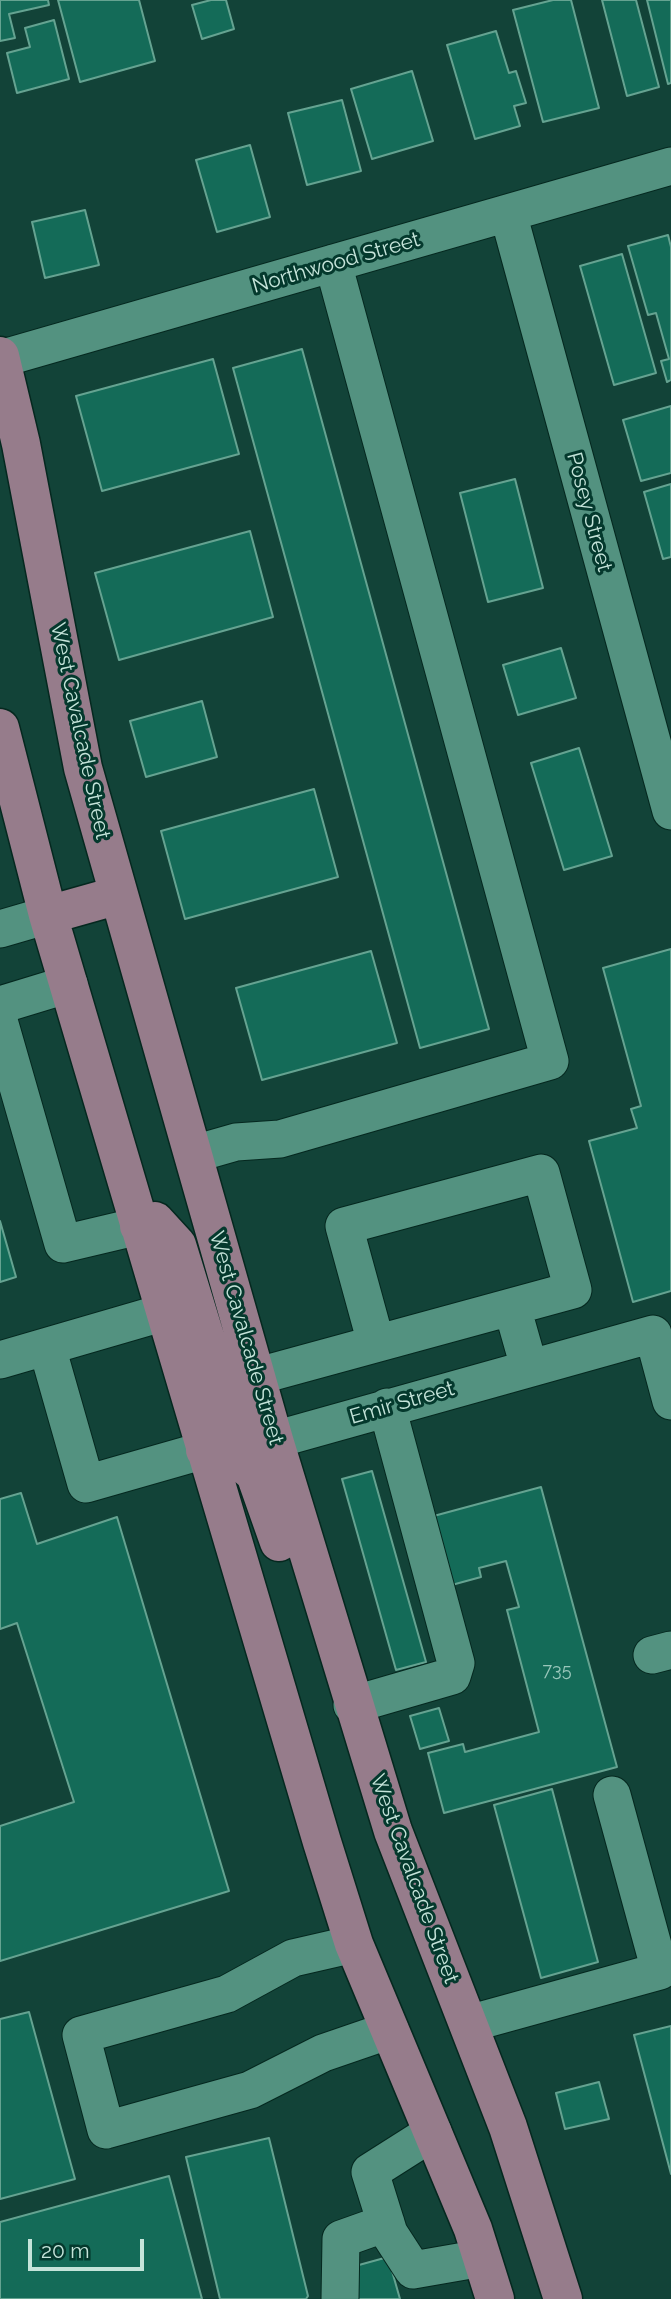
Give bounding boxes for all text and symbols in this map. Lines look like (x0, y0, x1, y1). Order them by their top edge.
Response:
street label: Northwood Street (249, 227, 423, 299)
street label: Posey Street (561, 450, 617, 574)
street label: West Cavalcade Street (45, 620, 115, 842)
street label: West Cavalcade Street (203, 1228, 289, 1448)
street label: Emir Street (347, 1376, 457, 1430)
house number: 735 (542, 1660, 572, 1682)
street label: West Cavalcade Street (364, 1771, 464, 1987)
scale bar (32, 2226, 147, 2270)
text: 20 m (41, 2238, 89, 2263)

